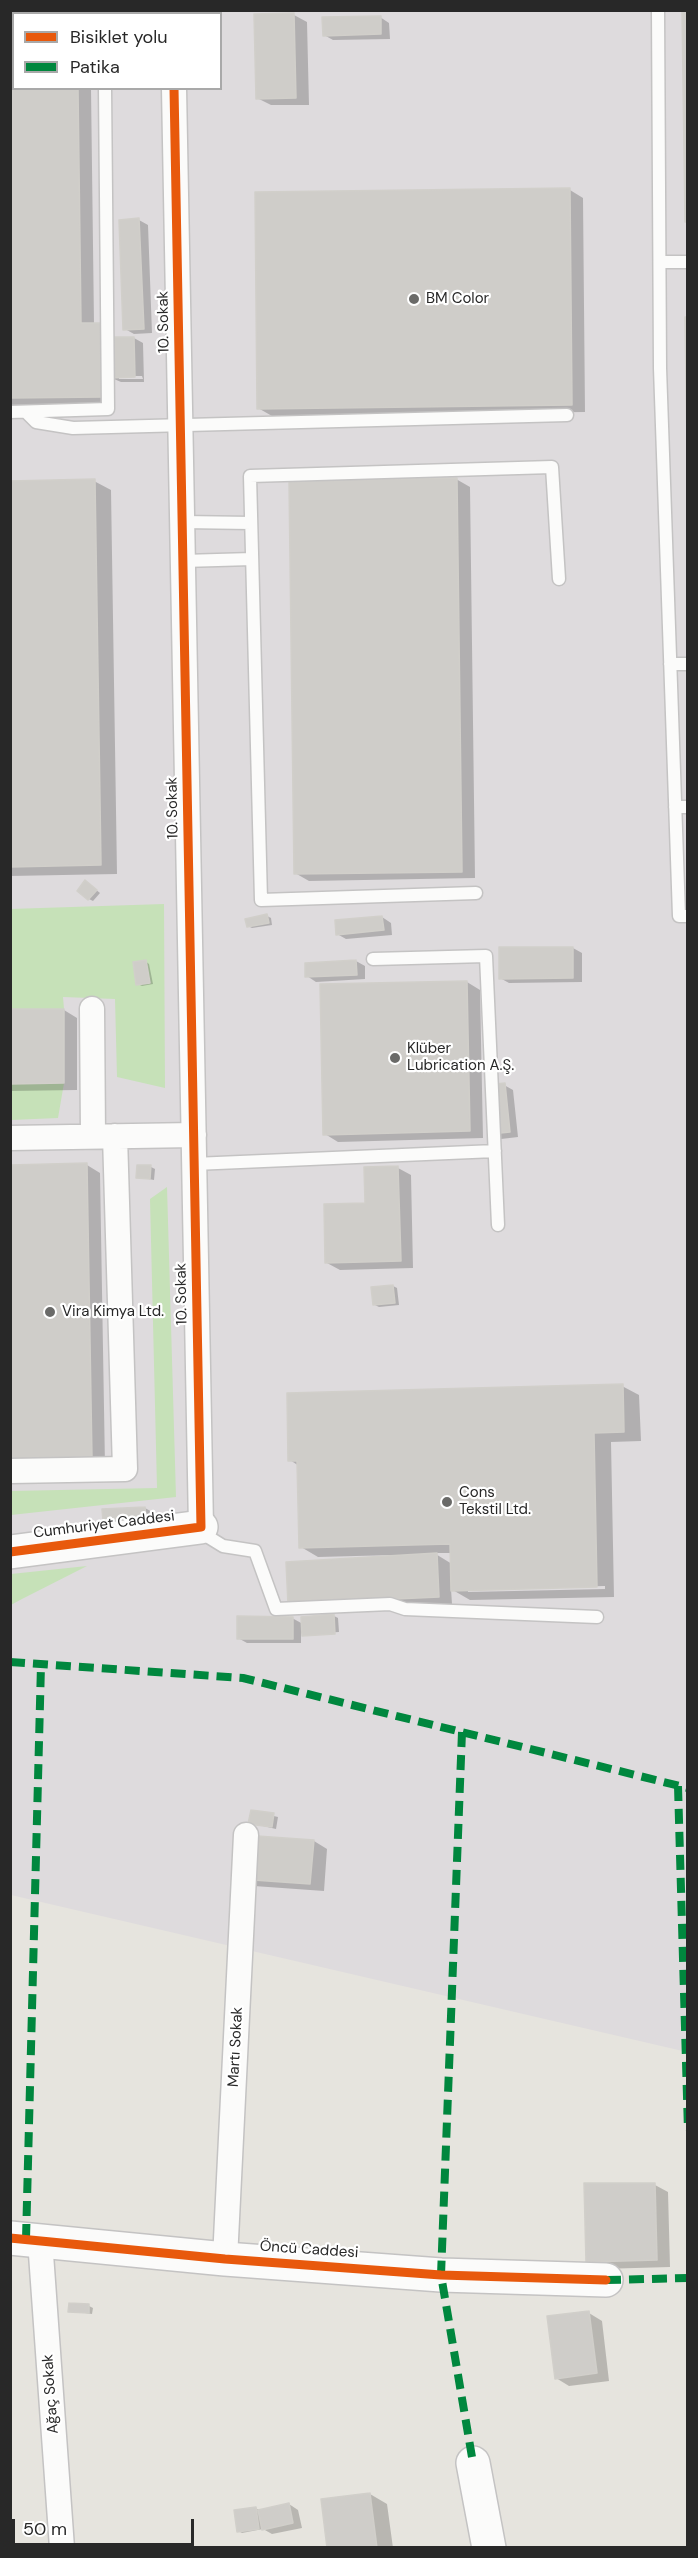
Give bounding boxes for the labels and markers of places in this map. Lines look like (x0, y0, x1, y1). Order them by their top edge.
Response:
place label: BM Color (426, 290, 489, 308)
marker: BM Color (407, 292, 421, 306)
place label: Klüber Lubrication A.Ş. (407, 1040, 514, 1075)
marker: Klüber Lubrication A.Ş. (388, 1051, 402, 1065)
place label: Vira Kimya Ltd. (62, 1303, 164, 1321)
marker: Vira Kimya Ltd. (43, 1305, 57, 1319)
place label: Cons Tekstil Ltd. (459, 1484, 531, 1519)
marker: Cons Tekstil Ltd. (440, 1495, 454, 1509)

